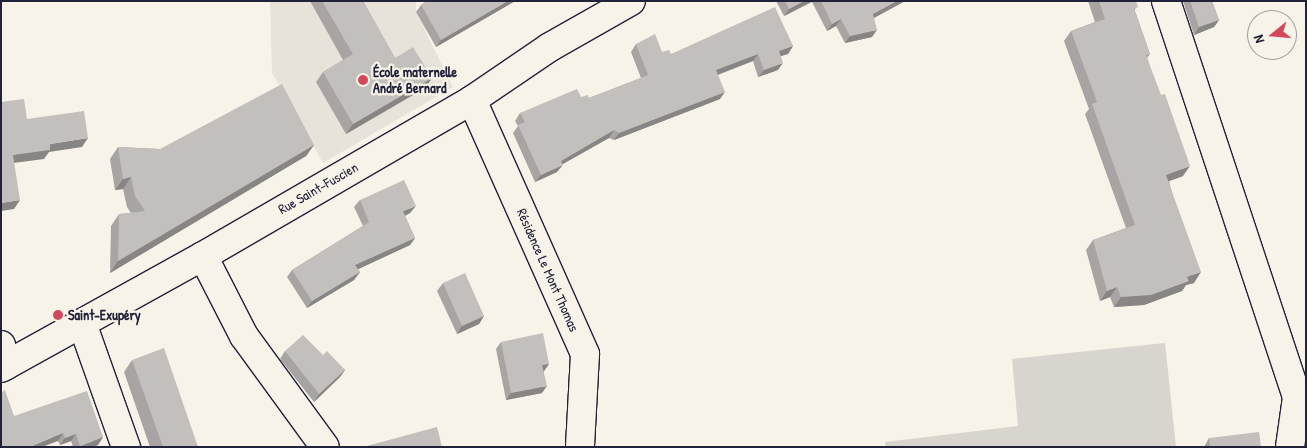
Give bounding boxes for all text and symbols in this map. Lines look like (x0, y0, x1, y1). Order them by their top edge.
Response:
north arrow (1247, 10, 1297, 60)
text: N (1248, 33, 1268, 46)
place label: École maternelle André Bernard (373, 64, 457, 96)
marker: École maternelle André Bernard (357, 74, 369, 86)
street label: Rue Saint-Fuscien (275, 158, 361, 218)
street label: Résidence Le Mont Thomas (513, 206, 583, 334)
place label: Saint-Exupéry (68, 307, 141, 323)
marker: Saint-Exupéry (52, 309, 64, 321)

